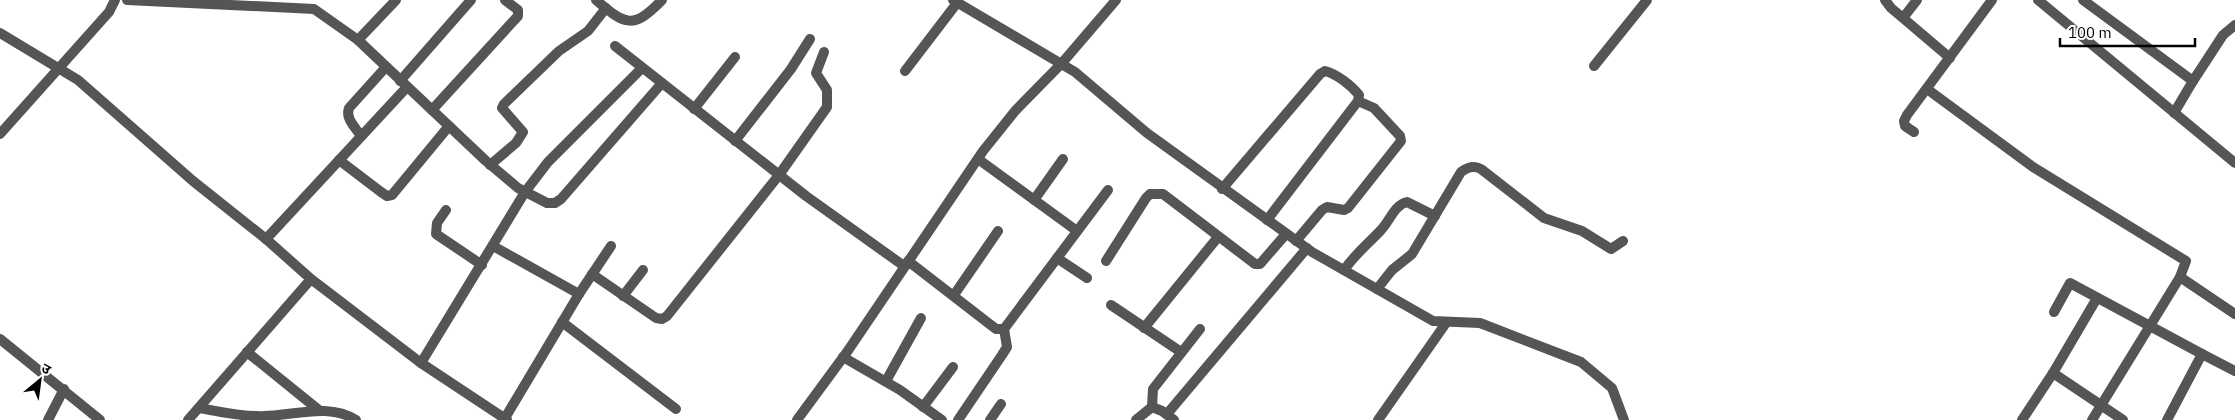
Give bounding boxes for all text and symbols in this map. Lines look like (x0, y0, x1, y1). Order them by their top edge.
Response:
scale bar (2060, 15, 2195, 47)
text: 100 m (2068, 23, 2112, 42)
north arrow (15, 355, 65, 405)
text: उ (38, 359, 55, 379)

